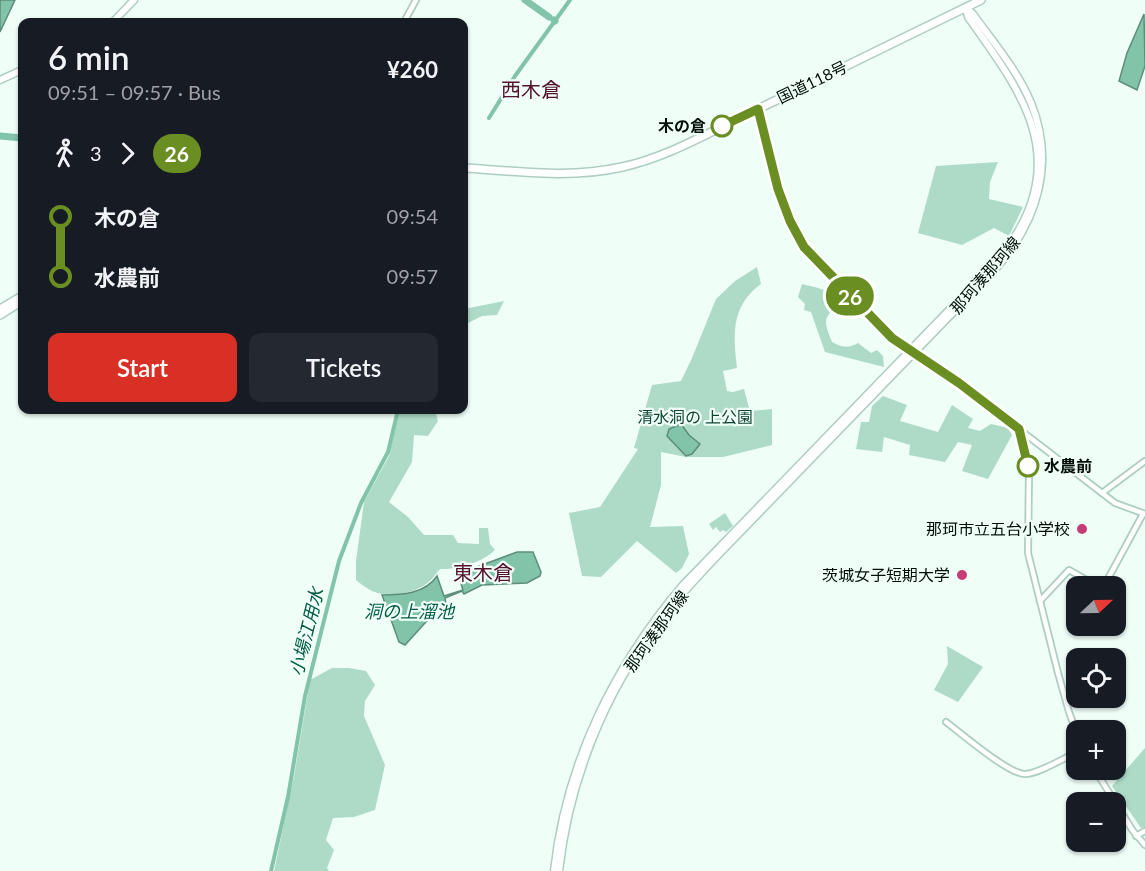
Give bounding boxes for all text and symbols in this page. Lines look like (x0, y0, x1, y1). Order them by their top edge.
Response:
text: 6 min (48, 37, 129, 77)
text: ¥260 (387, 56, 438, 83)
street label: 国道118号 (774, 56, 850, 107)
district label: 西木倉 (501, 77, 561, 101)
text: 09:51 – 09:57 · Bus (48, 80, 221, 104)
marker: 木の倉 (711, 115, 733, 137)
place label: 木の倉 (658, 116, 706, 135)
icon: walk (48, 137, 81, 170)
icon: forward (111, 137, 144, 170)
text: 3 (90, 141, 102, 165)
text: 26 (165, 141, 189, 166)
text: 木の倉 (94, 204, 160, 231)
text: 09:54 (387, 204, 438, 228)
street label: 那珂湊那珂線 (946, 232, 1023, 317)
text: 水農前 (94, 264, 160, 291)
text: 09:57 (387, 264, 438, 288)
line badge: 26 (823, 276, 877, 316)
text: 26 (838, 284, 862, 309)
button: Start (48, 333, 237, 402)
button: Tickets (249, 333, 438, 402)
park label: 清水洞の 上公園 (637, 407, 753, 426)
marker: 水農前 (1017, 455, 1039, 477)
place label: 水農前 (1044, 456, 1092, 475)
place label: 那珂市立五台小学校 (926, 519, 1070, 538)
marker: 那珂市立五台小学校 (1075, 522, 1089, 536)
district label: 東木倉 (453, 560, 513, 584)
place label: 茨城女子短期大学 (822, 565, 950, 584)
marker: 茨城女子短期大学 (955, 568, 969, 582)
north arrow (1066, 576, 1126, 636)
map controls (1066, 576, 1126, 852)
water label: 小場江用水 (284, 583, 328, 678)
street label: 那珂湊那珂線 (620, 586, 691, 675)
water label: 洞の上溜池 (364, 600, 456, 622)
button: locate (1066, 648, 1126, 708)
button: + (1066, 720, 1126, 780)
button: − (1066, 792, 1126, 852)

